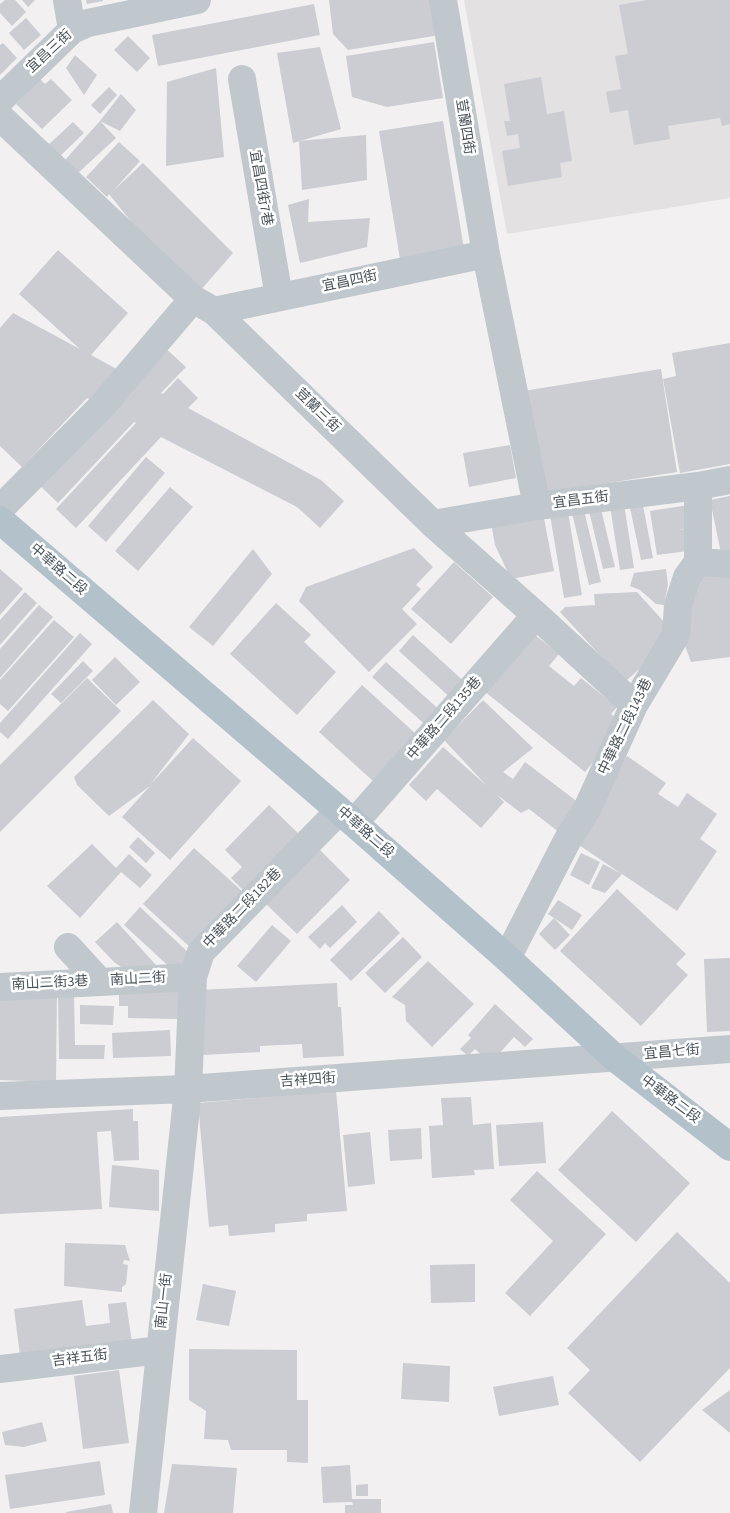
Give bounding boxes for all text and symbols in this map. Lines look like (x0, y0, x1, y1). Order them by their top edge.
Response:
street label: 宜昌三街 (24, 27, 76, 77)
street label: 荳蘭四街 (451, 98, 477, 156)
street label: 宜昌四街7巷 (245, 149, 275, 227)
street label: 宜昌四街 (321, 268, 379, 296)
street label: 荳蘭三街 (291, 386, 343, 436)
street label: 宜昌五街 (552, 489, 610, 513)
street label: 中華路二段 (26, 541, 90, 599)
street label: 中華路二段135巷 (404, 674, 486, 764)
street label: 中華路二段143巷 (595, 676, 657, 778)
street label: 中華路二段 (333, 804, 397, 862)
street label: 中華路二段182巷 (201, 865, 285, 953)
street label: 南山二街 (110, 970, 166, 990)
street label: 南山二街3巷 (11, 974, 89, 994)
street label: 宜昌七街 (643, 1042, 701, 1064)
street label: 吉祥四街 (279, 1071, 337, 1091)
street label: 中華路二段 (637, 1072, 703, 1128)
street label: 南山一街 (154, 1272, 176, 1330)
street label: 吉祥五街 (51, 1347, 109, 1371)

